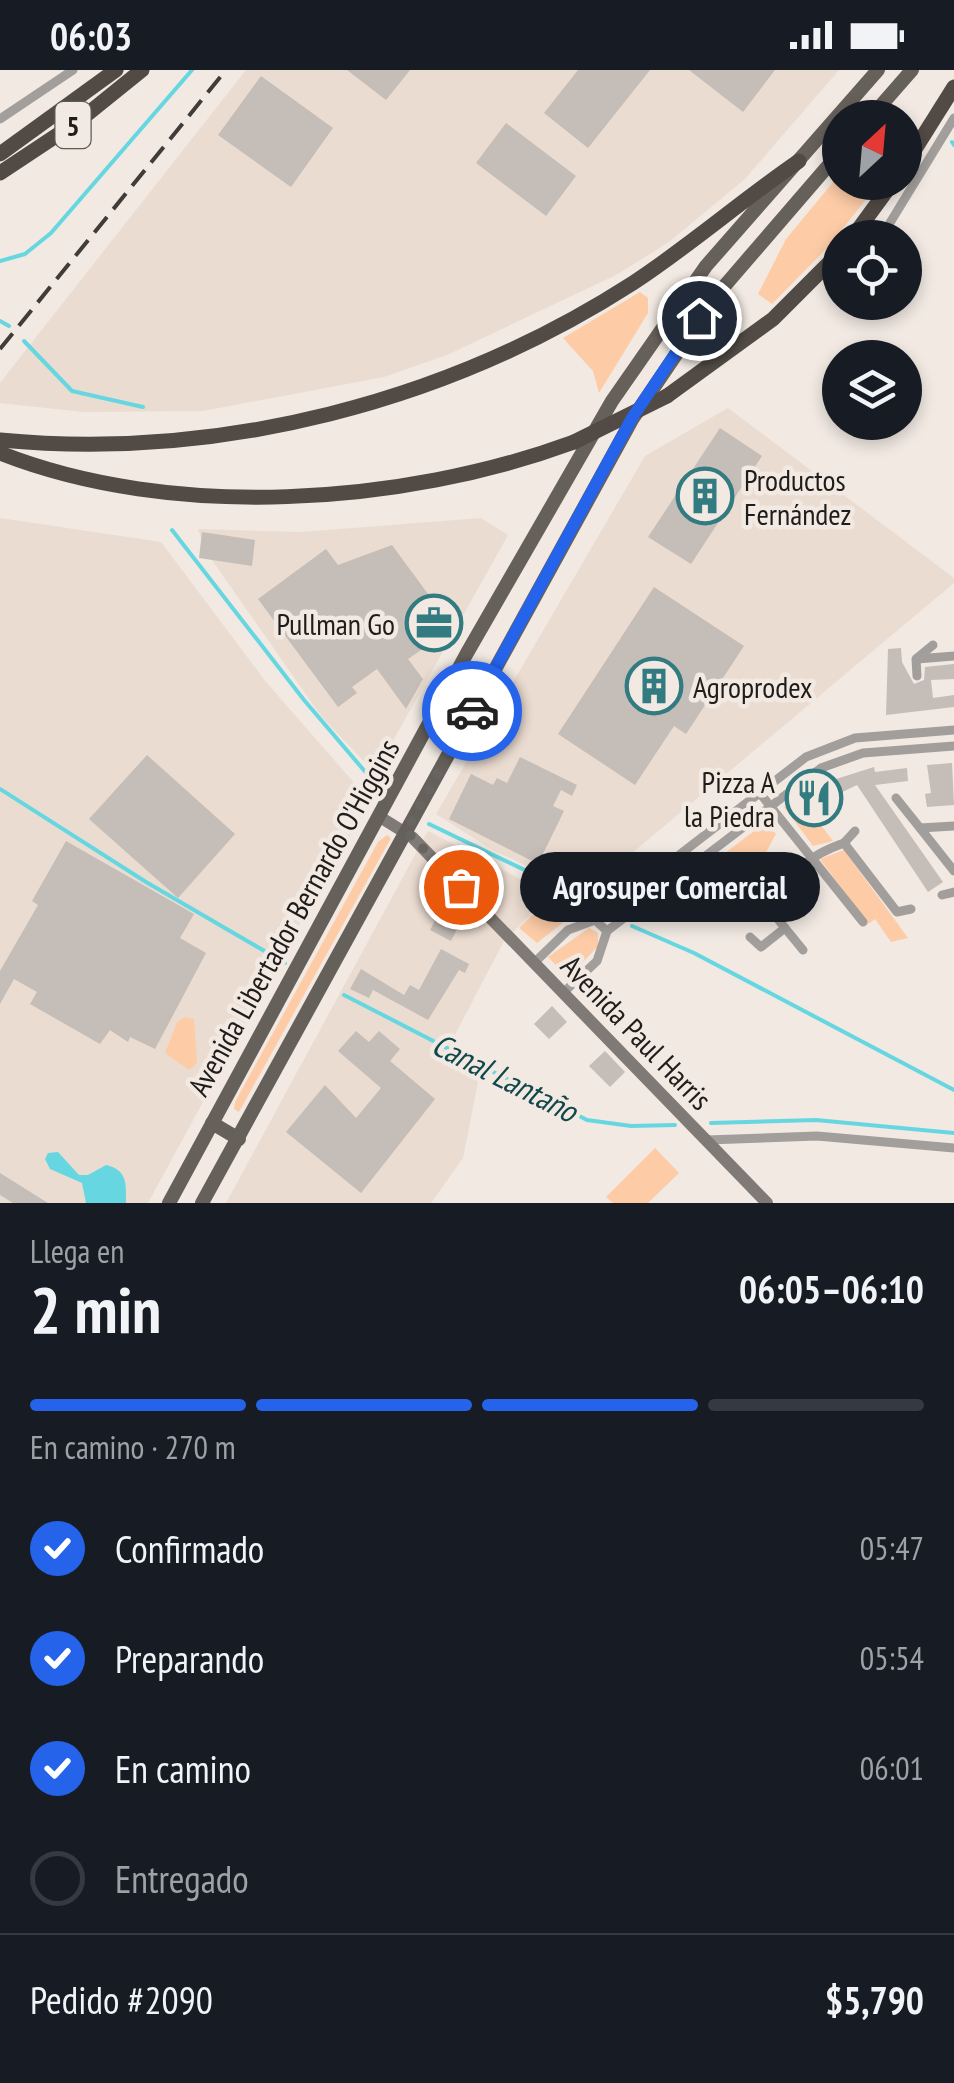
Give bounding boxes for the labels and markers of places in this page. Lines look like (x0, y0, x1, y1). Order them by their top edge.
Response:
pin (657, 276, 742, 361)
place label: Productos Fernández (744, 460, 851, 533)
building icon: Productos Fernández (675, 466, 735, 526)
office icon: Pullman Go (404, 593, 464, 653)
place label: Pullman Go (277, 604, 395, 643)
building icon: Agroprodex (624, 656, 684, 716)
place label: Agroprodex (693, 667, 812, 706)
place label: Pizza A la Piedra (684, 762, 776, 835)
restaurant icon: Pizza A la Piedra (784, 768, 844, 828)
pin (419, 845, 504, 930)
callout: Agrosuper Comercial (521, 852, 821, 922)

